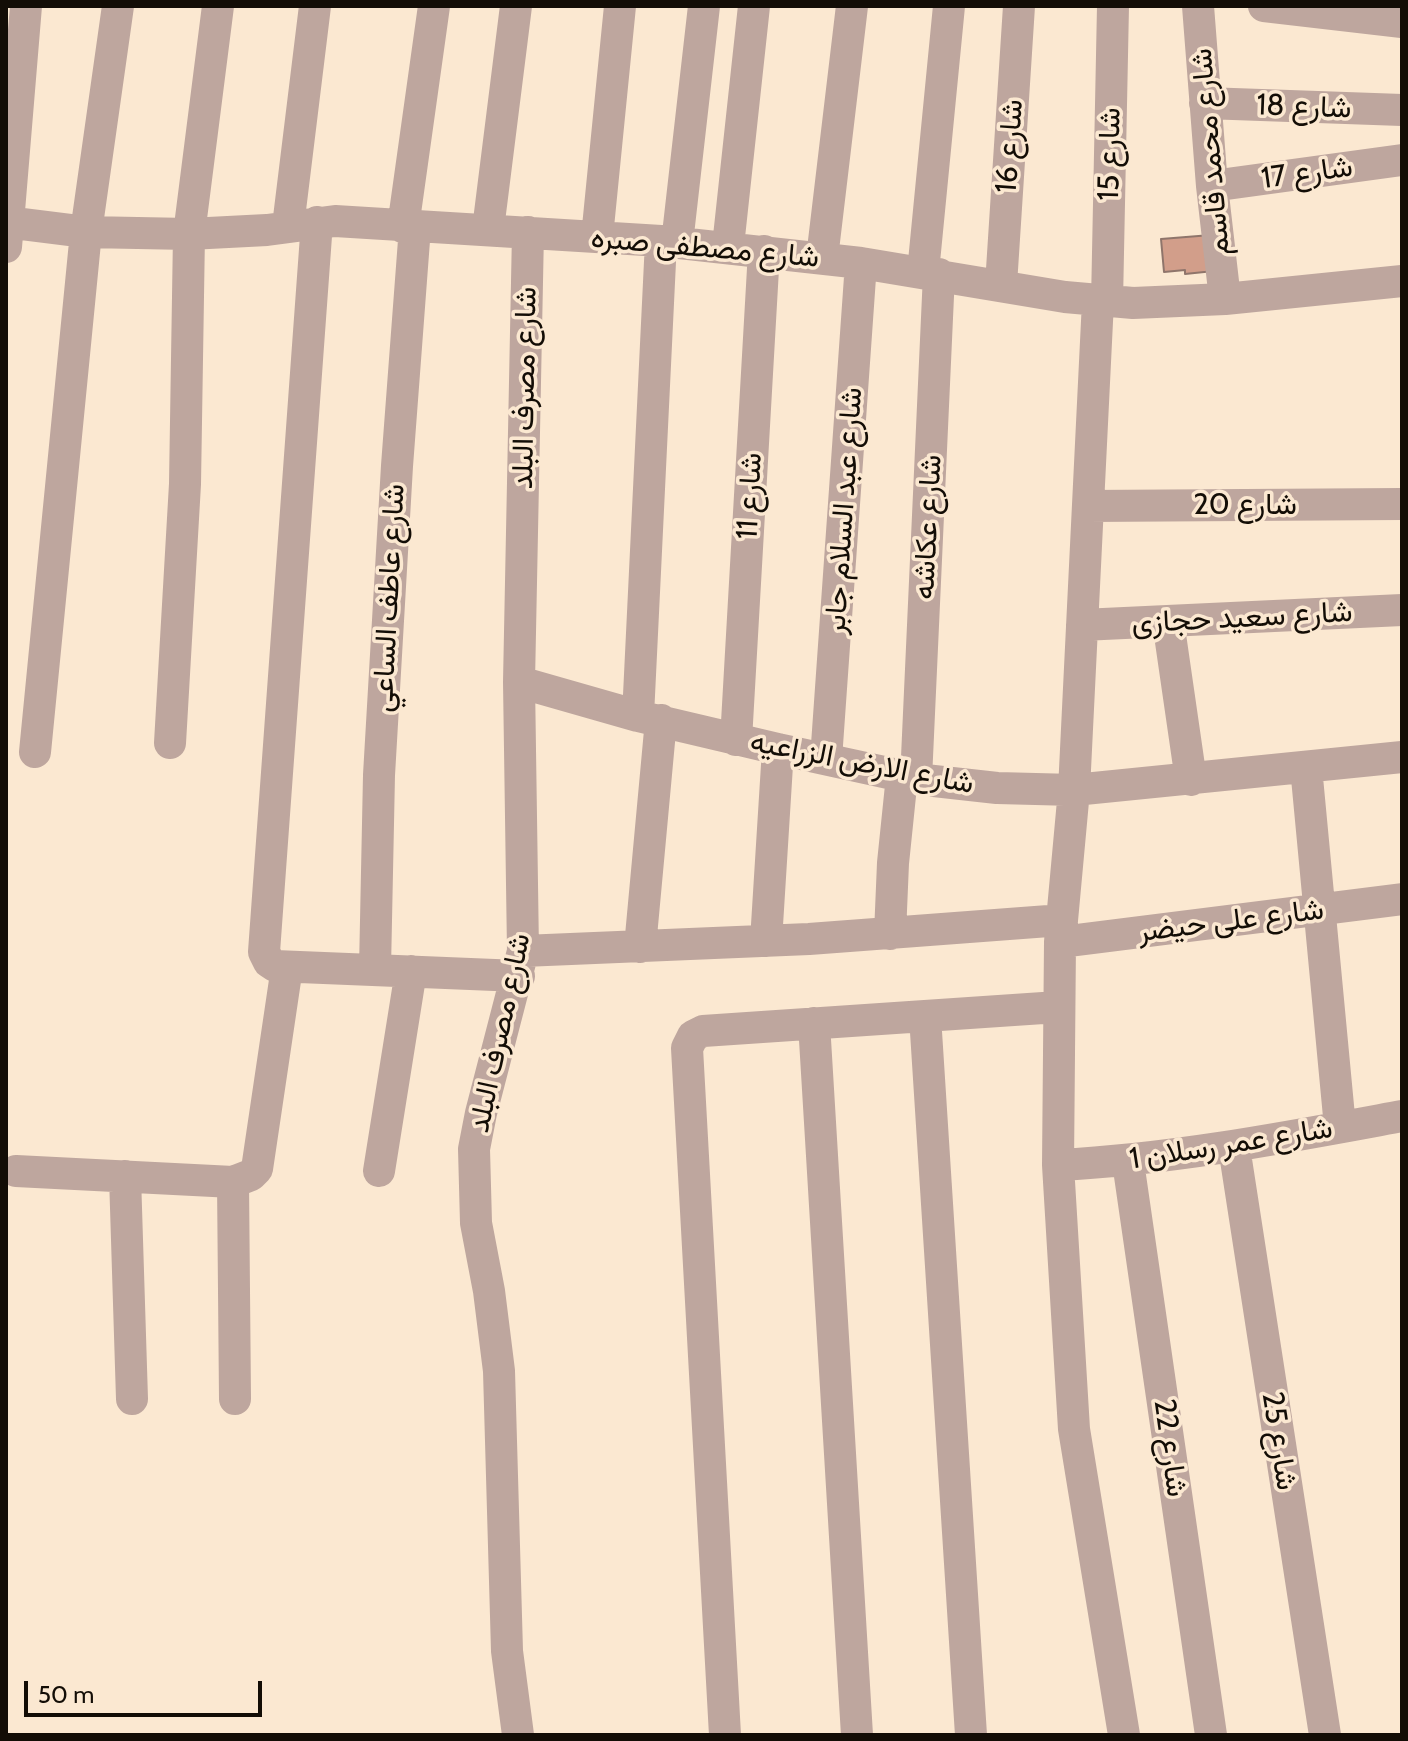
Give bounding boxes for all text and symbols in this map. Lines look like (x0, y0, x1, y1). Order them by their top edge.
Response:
street label: شارع محمد قاسم (1184, 47, 1238, 257)
street label: شارع 18 (1256, 87, 1352, 127)
street label: شارع 16 (989, 98, 1031, 194)
street label: شارع 15 (1091, 107, 1129, 201)
street label: شارع 17 (1259, 149, 1355, 197)
street label: شارع مصطفى صبره (589, 220, 821, 276)
street label: شارع مصرف البلد (505, 286, 545, 490)
street label: شارع عبد السلام جابر (817, 386, 871, 636)
street label: شارع 11 (730, 452, 770, 540)
street label: شارع عكاشه (906, 454, 950, 600)
street label: شارع عاطف الساعي (365, 483, 413, 713)
street label: شارع 20 (1193, 487, 1297, 523)
street label: شارع سعيد حجازى (1131, 594, 1353, 642)
street label: شارع الارض الزراعيه (747, 724, 977, 802)
street label: شارع على حيضر (1136, 892, 1326, 950)
street label: شارع مصرف البلد (461, 930, 539, 1136)
street label: شارع عمر رسلان 1 (1127, 1110, 1335, 1178)
street label: شارع 25 (1253, 1389, 1305, 1493)
street label: شارع 22 (1145, 1397, 1195, 1499)
scale bar (28, 1665, 266, 1715)
text: 50 m (38, 1680, 94, 1709)

